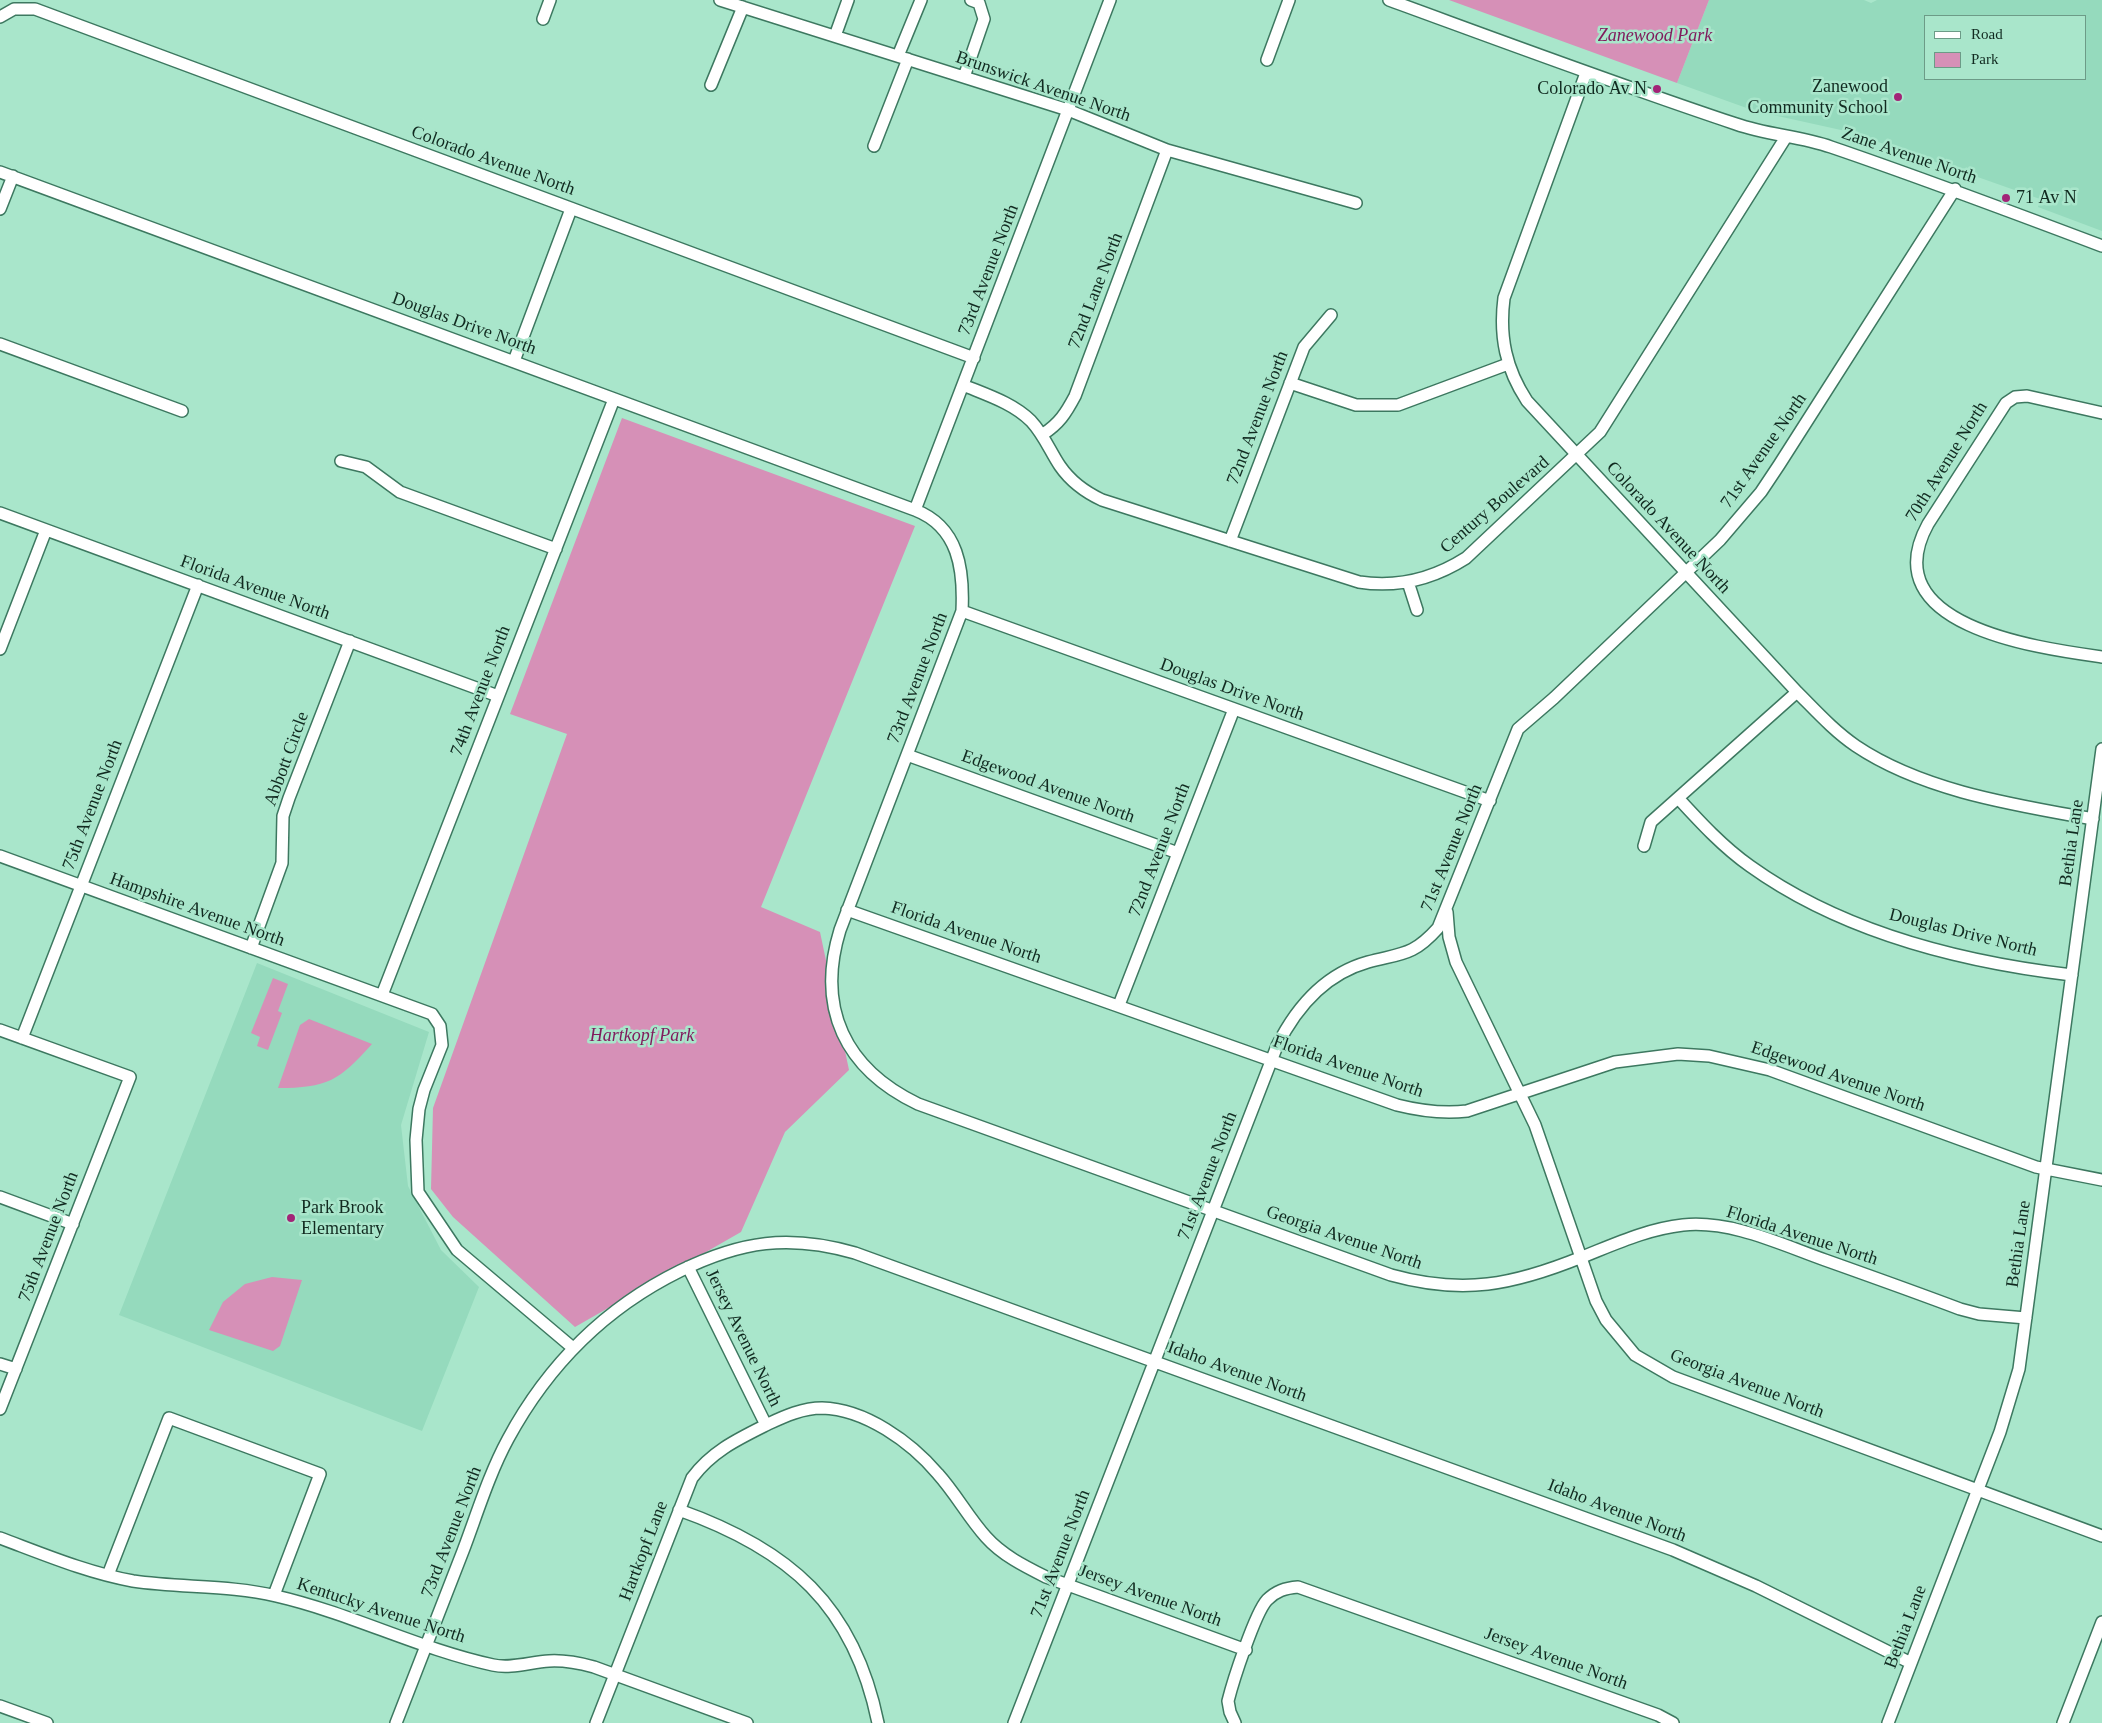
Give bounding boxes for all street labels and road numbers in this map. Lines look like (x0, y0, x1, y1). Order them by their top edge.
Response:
street label: Brunswick Avenue North (953, 47, 1133, 127)
street label: Colorado Avenue North (408, 121, 578, 201)
street label: Zane Avenue North (1839, 123, 1979, 189)
street label: 73rd Avenue North (954, 201, 1024, 339)
street label: 72nd Lane North (1064, 230, 1128, 352)
street label: Douglas Drive North (389, 288, 539, 360)
street label: 72nd Avenue North (1223, 348, 1293, 488)
street label: 71st Avenue North (1716, 389, 1812, 513)
street label: 70th Avenue North (1901, 398, 1993, 526)
street label: Century Boulevard (1436, 452, 1554, 558)
street label: Colorado Avenue North (1601, 458, 1735, 598)
street label: Florida Avenue North (177, 551, 333, 625)
street label: 73rd Avenue North (883, 609, 953, 747)
street label: 74th Avenue North (446, 623, 516, 759)
street label: Douglas Drive North (1157, 654, 1307, 726)
street label: Abbott Circle (260, 709, 314, 809)
street label: 75th Avenue North (58, 737, 128, 873)
street label: Edgewood Avenue North (959, 746, 1137, 828)
street label: 72nd Avenue North (1125, 780, 1195, 920)
street label: 71st Avenue North (1417, 781, 1487, 915)
street label: Bethia Lane (2055, 798, 2089, 888)
street label: Hampshire Avenue North (107, 868, 287, 952)
street label: Florida Avenue North (888, 897, 1044, 969)
street label: Douglas Drive North (1887, 904, 2039, 962)
street label: Florida Avenue North (1270, 1031, 1426, 1103)
street label: Edgewood Avenue North (1748, 1037, 1928, 1117)
street label: 71st Avenue North (1174, 1109, 1242, 1243)
street label: 75th Avenue North (14, 1169, 84, 1305)
street label: Bethia Lane (2002, 1199, 2036, 1289)
street label: Georgia Avenue North (1263, 1201, 1425, 1275)
street label: Florida Avenue North (1724, 1201, 1880, 1271)
street label: Jersey Avenue North (700, 1266, 786, 1410)
street label: Idaho Avenue North (1164, 1337, 1310, 1407)
street label: Georgia Avenue North (1667, 1345, 1827, 1423)
street label: 73rd Avenue North (417, 1463, 487, 1601)
street label: Idaho Avenue North (1545, 1475, 1689, 1547)
street label: 71st Avenue North (1027, 1487, 1095, 1621)
street label: Hartkopf Lane (615, 1498, 673, 1604)
street label: Jersey Avenue North (1076, 1560, 1224, 1632)
street label: Kentucky Avenue North (294, 1574, 468, 1648)
street label: Bethia Lane (1880, 1582, 1932, 1672)
street label: Jersey Avenue North (1482, 1623, 1630, 1695)

